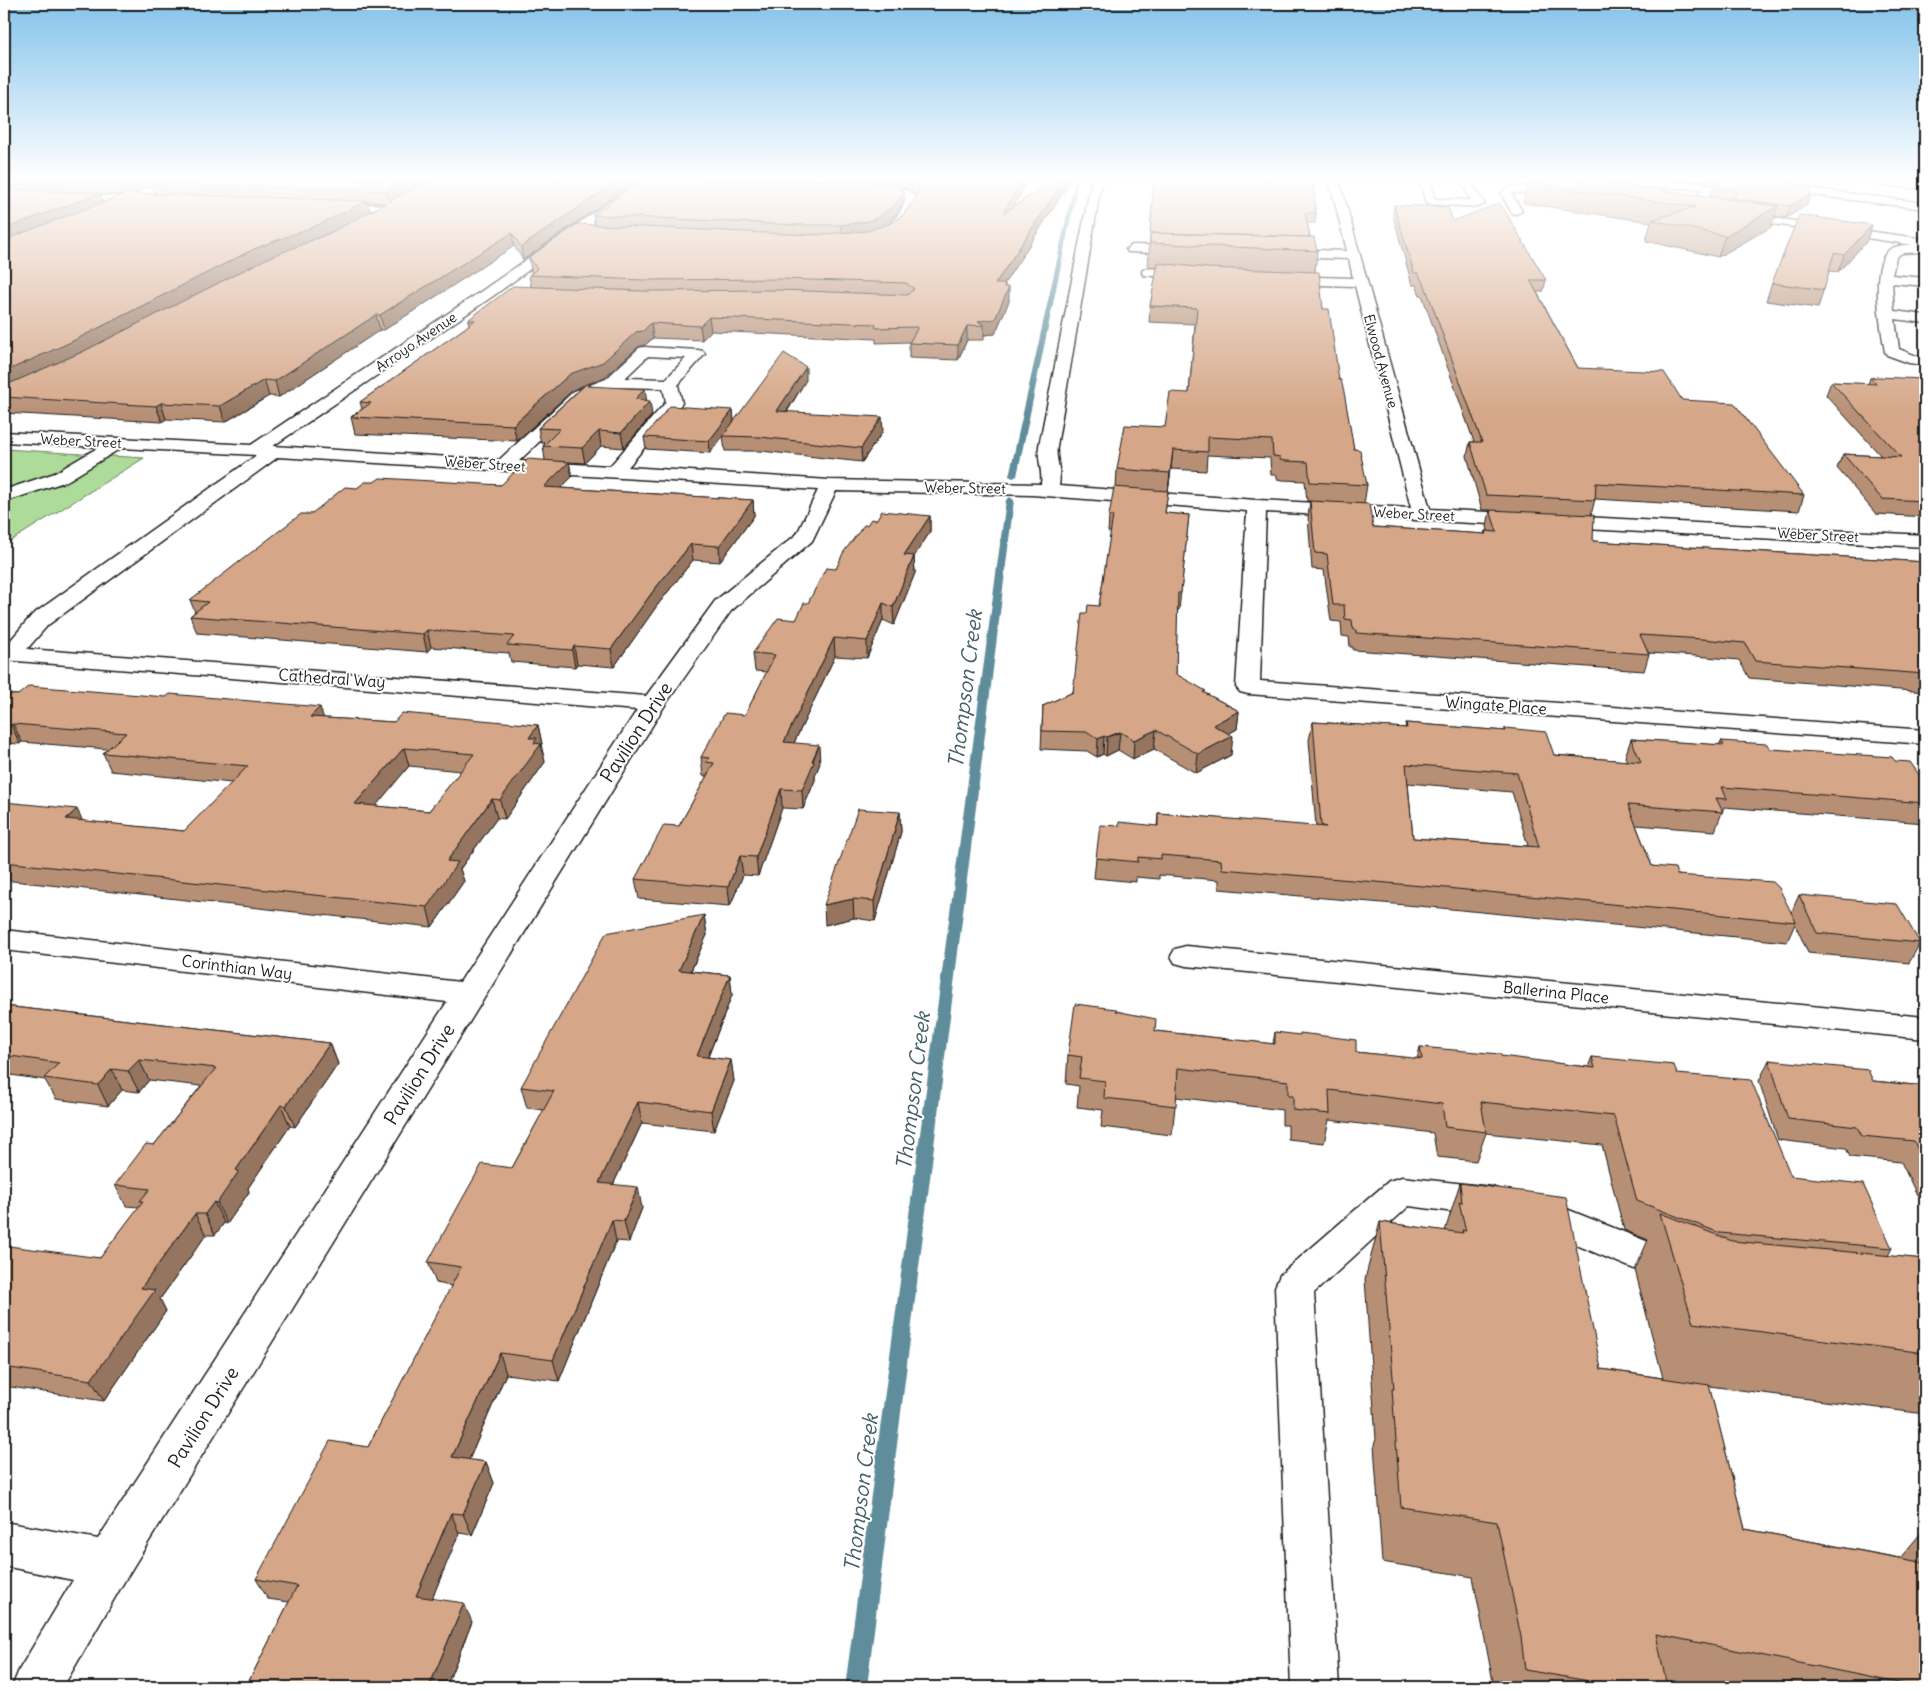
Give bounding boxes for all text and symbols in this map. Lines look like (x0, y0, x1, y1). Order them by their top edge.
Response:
street label: Arroyo Avenue (372, 308, 460, 376)
street label: Elwood Avenue (1360, 312, 1402, 410)
street label: Weber Street (40, 430, 122, 452)
street label: Weber Street (444, 452, 527, 476)
street label: Weber Street (924, 478, 1006, 498)
street label: Weber Street (1373, 503, 1455, 525)
street label: Weber Street (1777, 524, 1859, 546)
water label: Thompson Creek (942, 607, 988, 769)
street label: Cathedral Way (278, 664, 386, 692)
street label: Pavilion Drive (595, 677, 677, 787)
street label: Wingate Place (1445, 691, 1547, 719)
street label: Corinthian Way (181, 950, 293, 984)
street label: Ballerina Place (1502, 976, 1610, 1008)
water label: Thompson Creek (890, 1009, 936, 1171)
street label: Pavilion Drive (378, 1019, 460, 1129)
street label: Pavilion Drive (162, 1362, 244, 1472)
water label: Thompson Creek (838, 1411, 884, 1573)

